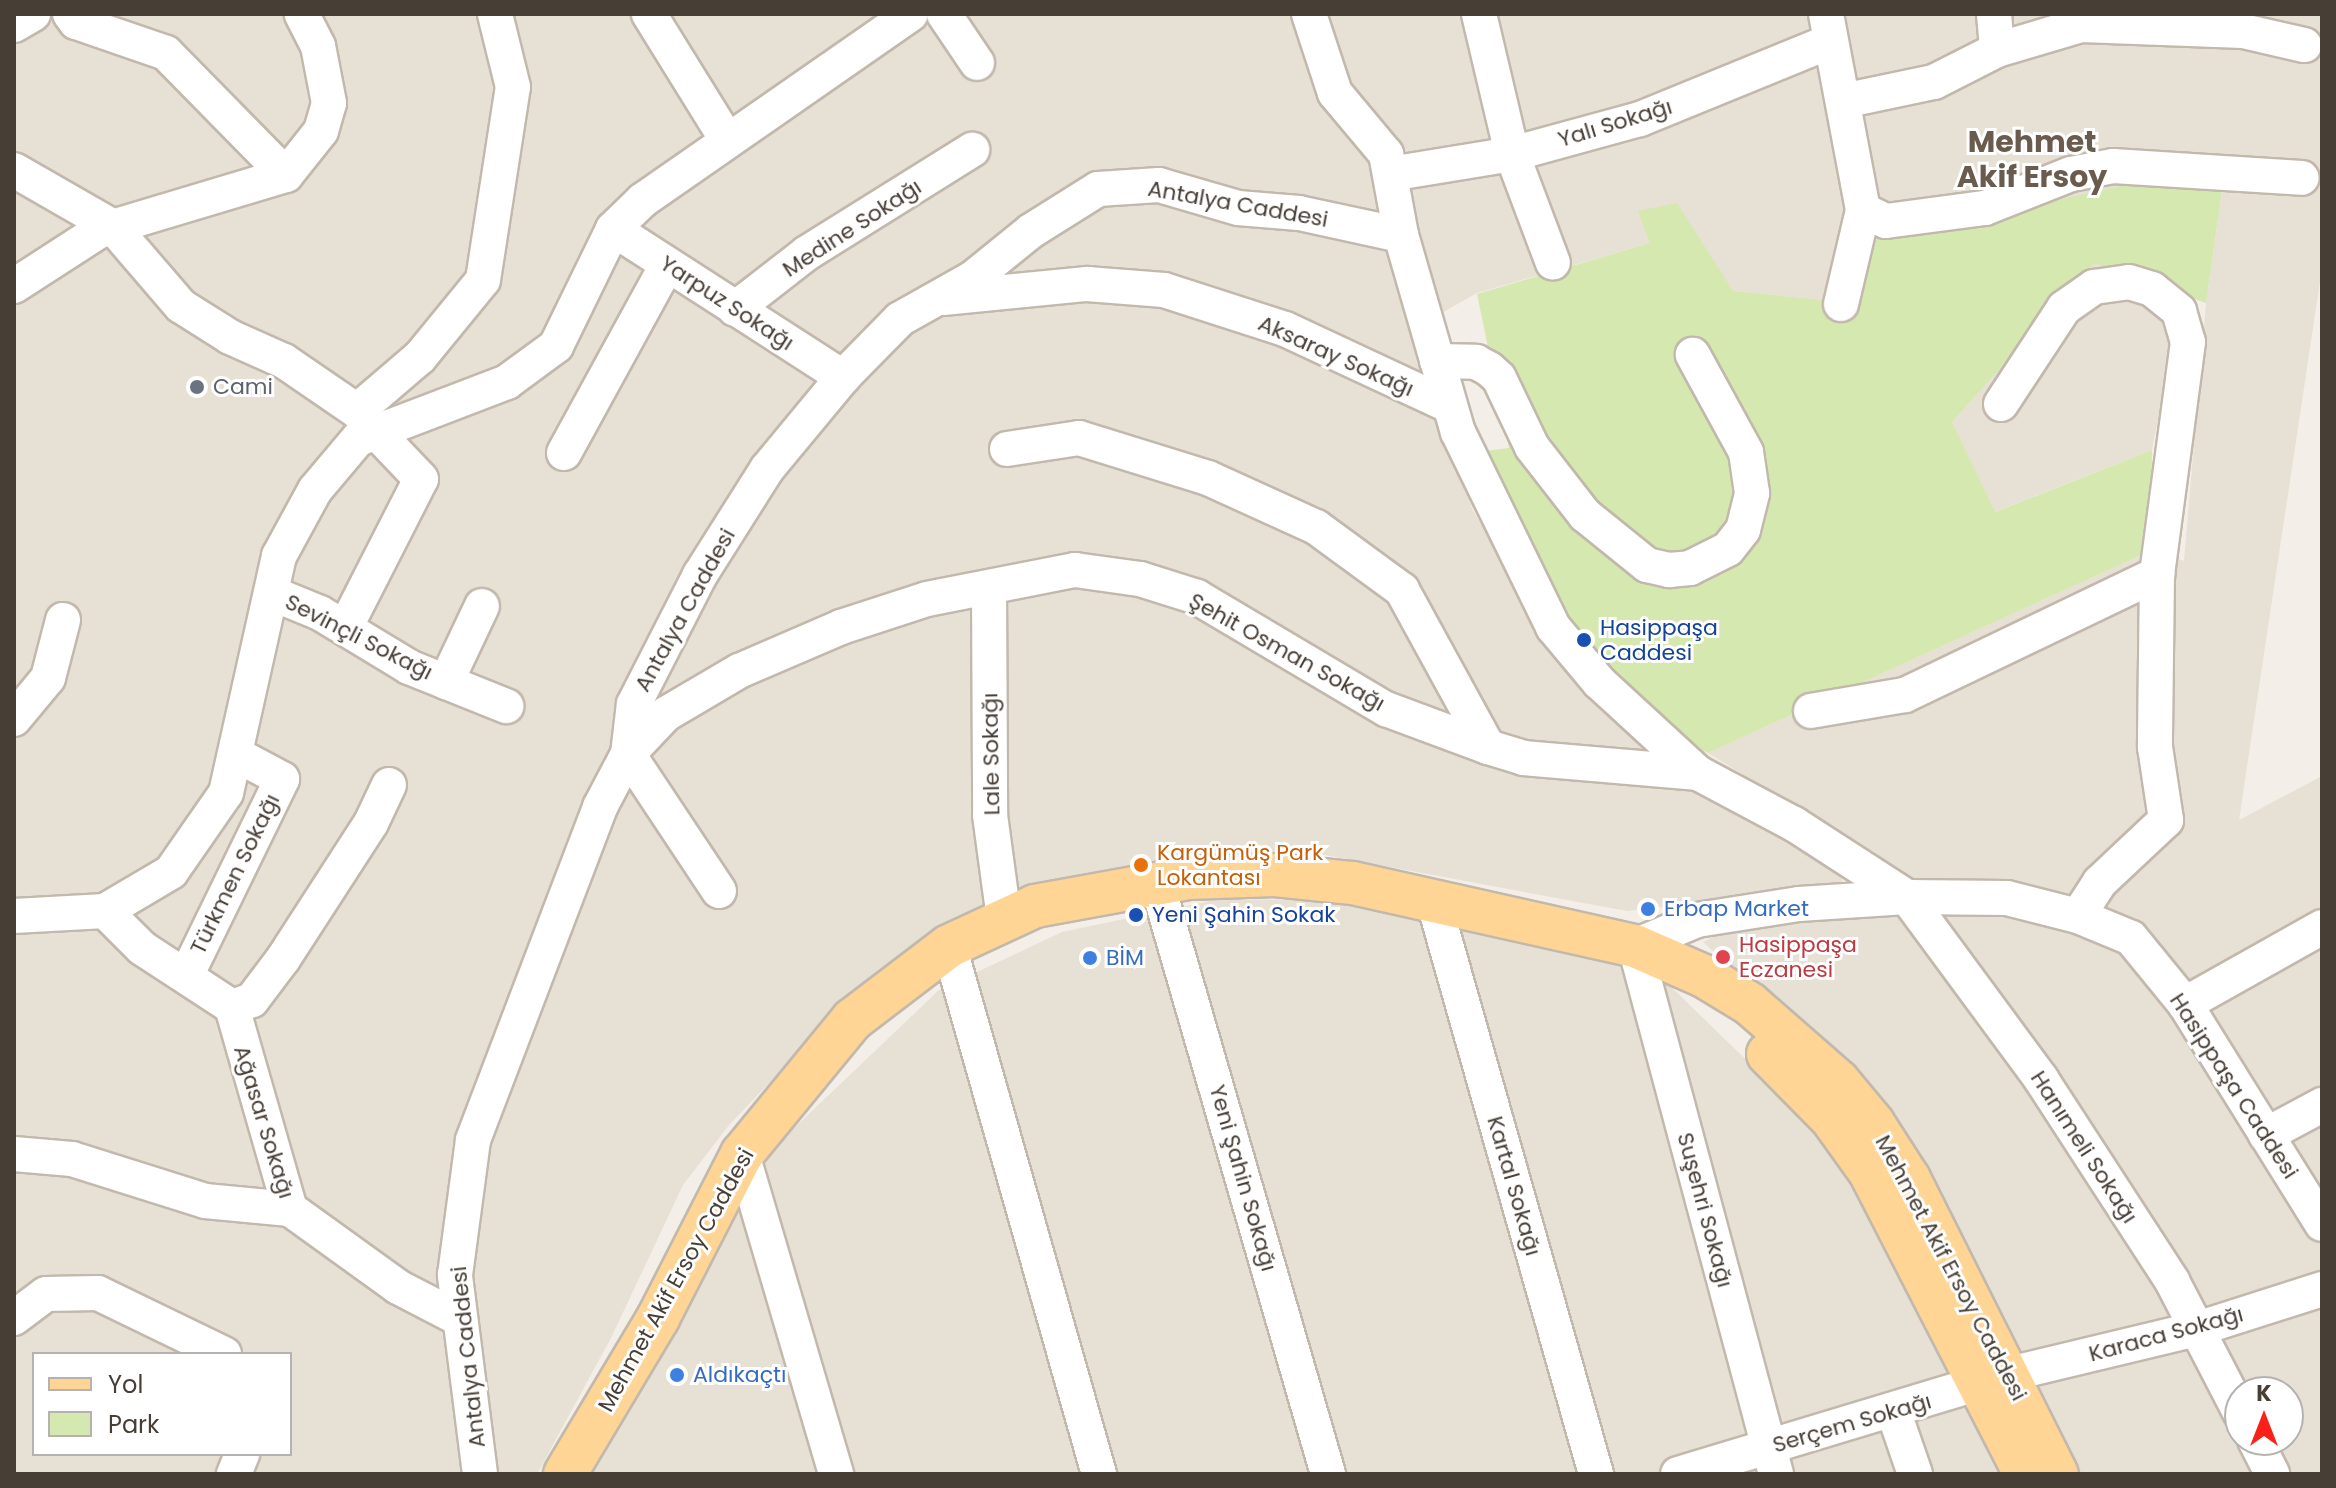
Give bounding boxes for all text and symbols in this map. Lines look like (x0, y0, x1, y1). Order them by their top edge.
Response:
street label: Yalı Sokağı (1555, 93, 1675, 153)
district label: Mehmet Akif Ersoy (1957, 124, 2107, 194)
street label: Medine Sokağı (778, 173, 926, 283)
street label: Antalya Caddesi (1146, 175, 1330, 233)
street label: Yarpuz Sokağı (655, 250, 799, 356)
street label: Aksaray Sokağı (1254, 310, 1418, 402)
place label: Cami (213, 374, 273, 400)
marker: Cami (188, 378, 206, 396)
street label: Antalya Caddesi (629, 524, 741, 696)
street label: Şehit Osman Sokağı (1185, 587, 1389, 717)
street label: Sevinçli Sokağı (281, 588, 437, 686)
place label: Hasippaşa Caddesi (1600, 614, 1718, 666)
marker: Hasippaşa Caddesi (1575, 631, 1593, 649)
street label: Lale Sokağı (977, 692, 1005, 816)
street label: Türkmen Sokağı (185, 789, 285, 959)
place label: Kargümüş Park Lokantası (1157, 839, 1323, 890)
marker: Kargümüş Park Lokantası (1132, 856, 1150, 874)
place label: Erbap Market (1664, 896, 1809, 922)
marker: Erbap Market (1639, 900, 1657, 918)
place label: Yeni Şahin Sokak (1152, 902, 1336, 928)
marker: Yeni Şahin Sokak (1127, 906, 1145, 924)
place label: Hasippaşa Eczanesi (1739, 931, 1857, 982)
place label: BİM (1106, 945, 1144, 971)
marker: Hasippaşa Eczanesi (1714, 948, 1732, 966)
marker: BİM (1081, 949, 1099, 967)
street label: Hasippaşa Caddesi (2164, 988, 2304, 1184)
street label: Ağasar Sokağı (228, 1042, 300, 1202)
street label: Hanımeli Sokağı (2025, 1066, 2143, 1228)
street label: Yeni Şahin Sokağı (1204, 1082, 1282, 1274)
street label: Kartal Sokağı (1481, 1113, 1547, 1259)
street label: Suşehri Sokağı (1672, 1130, 1738, 1290)
street label: Mehmet Akif Ersoy Caddesi (1870, 1131, 2032, 1405)
street label: Mehmet Akif Ersoy Caddesi (592, 1144, 760, 1416)
street label: Antalya Caddesi (445, 1265, 491, 1449)
street label: Karaca Sokağı (2086, 1301, 2246, 1367)
legend (32, 1352, 292, 1456)
place label: Aldıkaçtı (693, 1362, 786, 1388)
marker: Aldıkaçtı (668, 1366, 686, 1384)
text: Yol (108, 1368, 143, 1401)
north arrow (2224, 1376, 2304, 1456)
text: K (2256, 1378, 2272, 1409)
street label: Serçem Sokağı (1770, 1388, 1934, 1458)
text: Park (108, 1408, 159, 1441)

